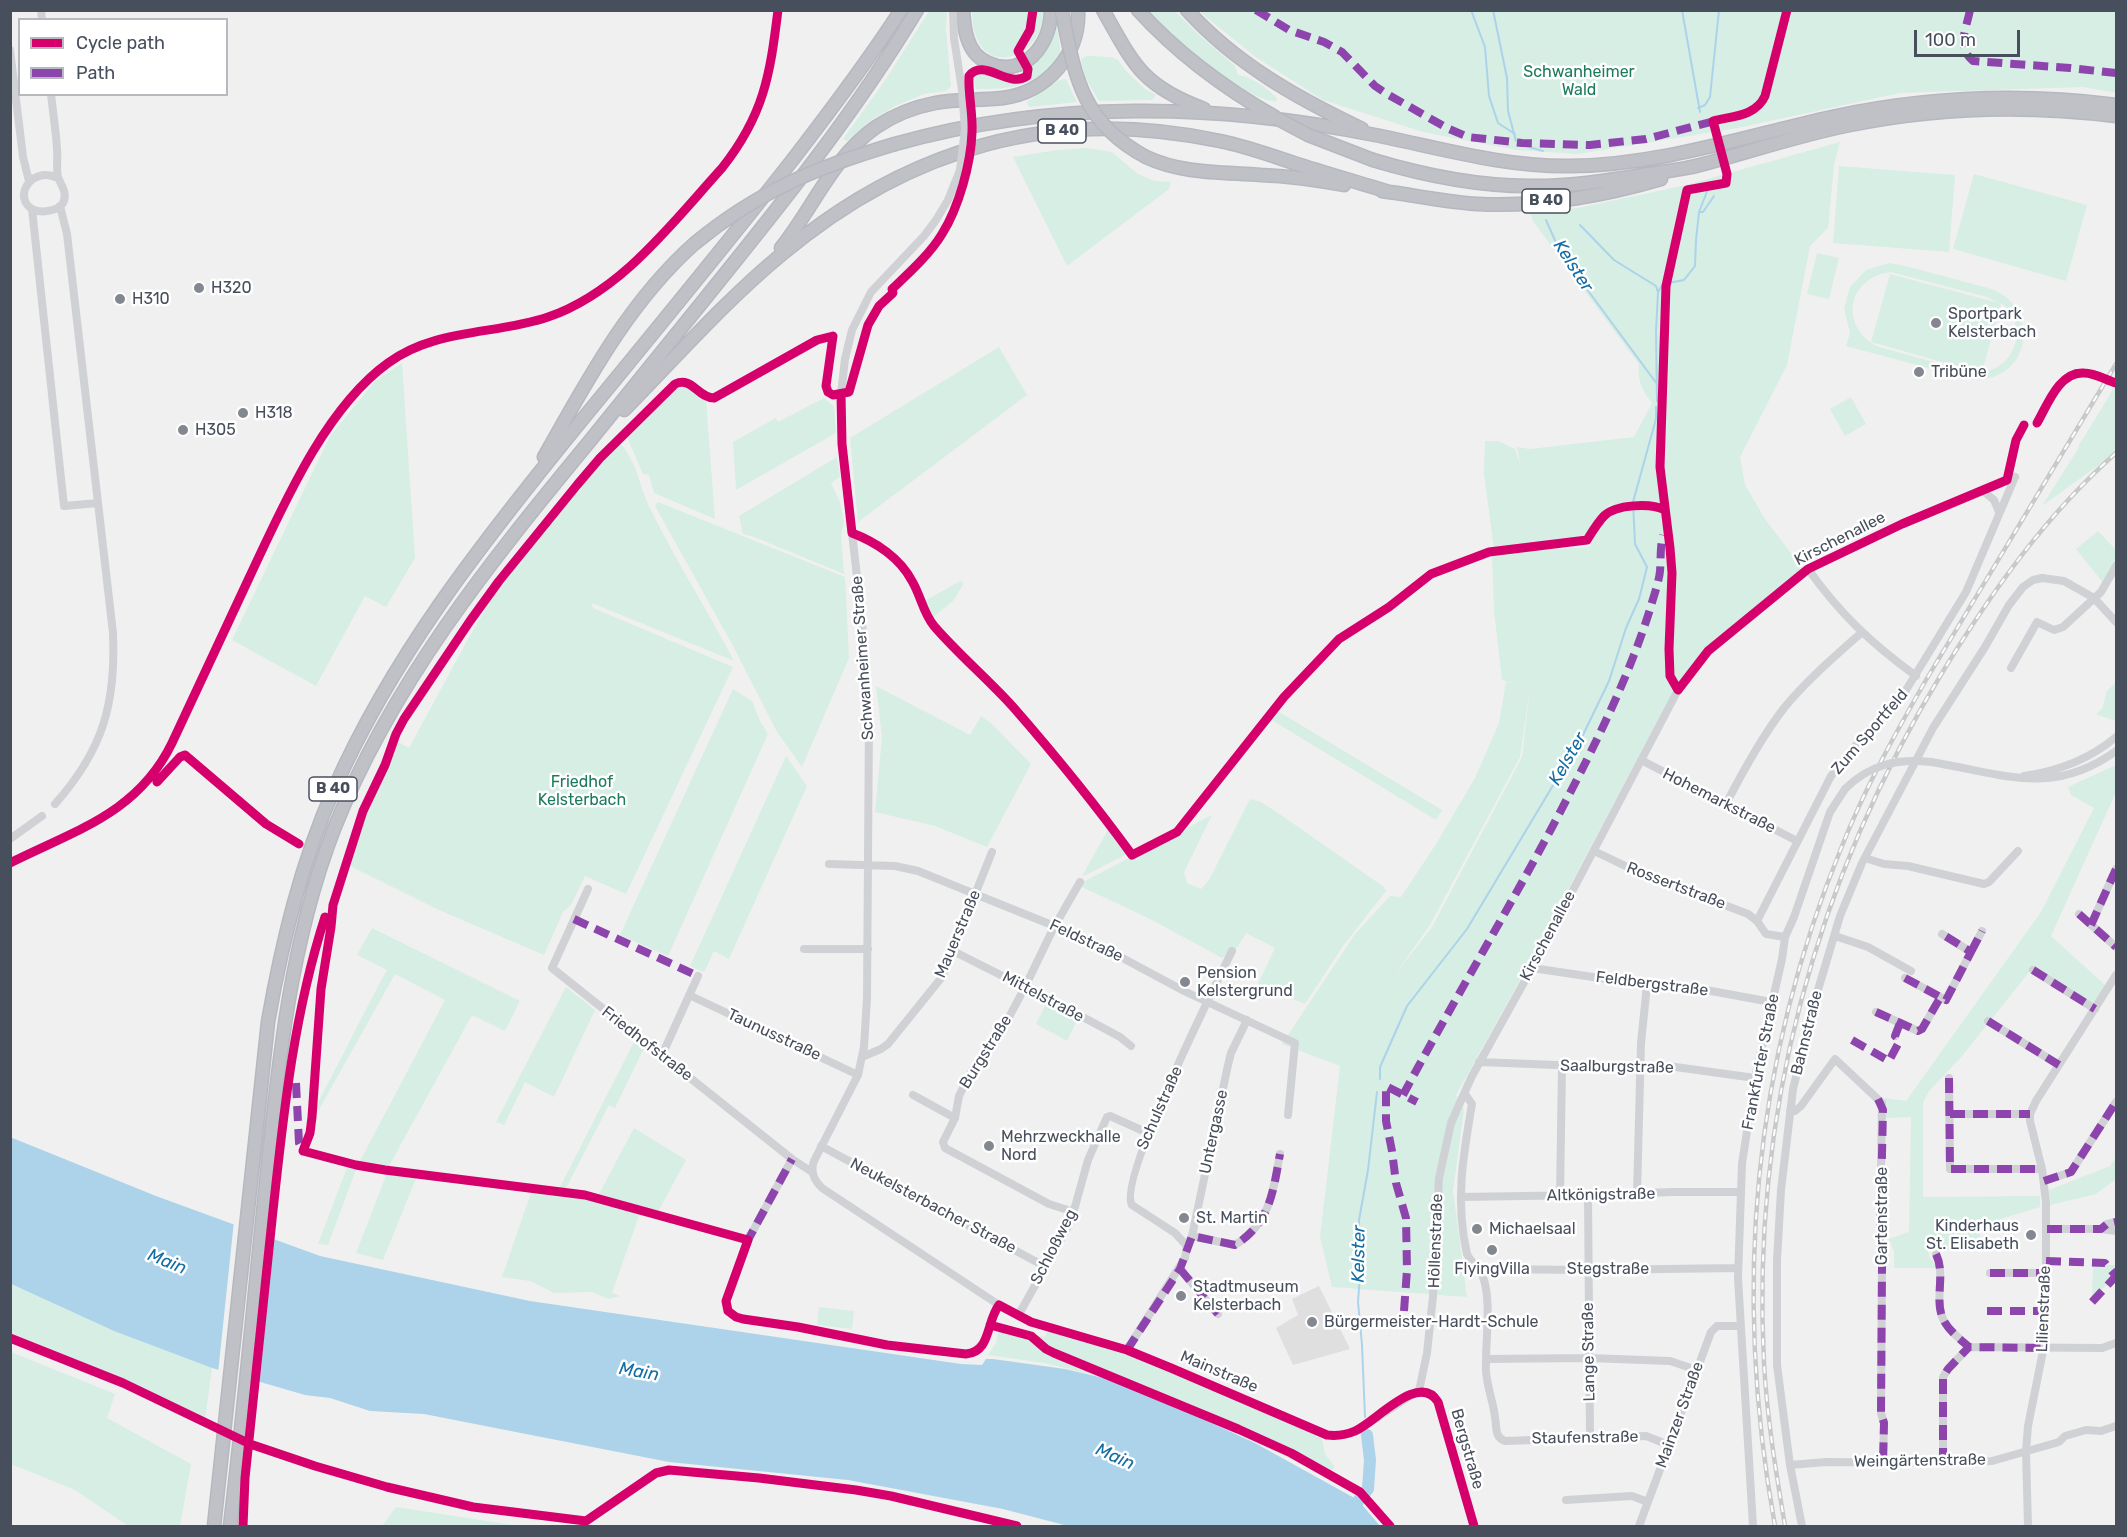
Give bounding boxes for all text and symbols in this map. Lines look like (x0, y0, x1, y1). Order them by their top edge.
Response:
legend (18, 18, 228, 96)
scale bar (1917, 18, 2024, 56)
text: 100 m (1925, 29, 1976, 51)
text: Cycle path (76, 32, 165, 54)
text: Path (76, 62, 115, 84)
park label: Schwanheimer Wald (1523, 62, 1635, 100)
road number: B 40 (1038, 119, 1086, 143)
road number: B 40 (1522, 189, 1570, 213)
water label: Kelster (1548, 236, 1598, 296)
place label: H320 (211, 278, 252, 298)
marker: H320 (192, 281, 206, 295)
place label: H310 (132, 289, 170, 309)
marker: H310 (113, 292, 127, 306)
place label: Sportpark Kelsterbach (1948, 304, 2036, 342)
marker: Sportpark Kelsterbach (1929, 316, 1943, 330)
place label: Tribüne (1931, 362, 1987, 382)
marker: Tribüne (1912, 365, 1926, 379)
place label: H318 (255, 403, 293, 423)
marker: H318 (236, 406, 250, 420)
place label: H305 (195, 420, 236, 440)
marker: H305 (176, 423, 190, 437)
street label: Kirschenallee (1791, 508, 1889, 570)
street label: Schwanheimer Straße (848, 575, 878, 741)
street label: Zum Sportfeld (1828, 686, 1912, 778)
water label: Kelster (1544, 729, 1592, 789)
street label: Hohemarkstraße (1659, 764, 1779, 838)
park label: Friedhof Kelsterbach (538, 772, 626, 810)
road number: B 40 (309, 777, 357, 801)
street label: Rossertstraße (1624, 858, 1728, 914)
street label: Mauerstraße (931, 887, 985, 981)
street label: Kirschenallee (1516, 888, 1580, 984)
street label: Feldstraße (1046, 916, 1126, 966)
place label: Pension Kelstergrund (1197, 963, 1293, 1001)
street label: Mittelstraße (999, 968, 1087, 1026)
street label: Feldbergstraße (1595, 968, 1709, 1000)
marker: Pension Kelstergrund (1178, 975, 1192, 989)
street label: Bahnstraße (1787, 989, 1827, 1077)
street label: Frankfurter Straße (1738, 992, 1784, 1132)
street label: Friedhofstraße (598, 1003, 696, 1085)
street label: Taunusstraße (724, 1005, 824, 1065)
street label: Burgstraße (956, 1012, 1016, 1092)
street label: Saalburgstraße (1560, 1056, 1674, 1078)
street label: Schulstraße (1133, 1063, 1187, 1153)
street label: Untergasse (1196, 1088, 1232, 1176)
place label: Mehrzweckhalle Nord (1001, 1127, 1121, 1165)
marker: Mehrzweckhalle Nord (982, 1139, 996, 1153)
street label: Neukelsterbacher Straße (847, 1154, 1019, 1258)
street label: Gartenstraße (1872, 1167, 1892, 1265)
street label: Altkönigstraße (1547, 1184, 1655, 1206)
street label: Höllenstraße (1425, 1193, 1447, 1289)
street label: Schloßweg (1027, 1206, 1081, 1288)
place label: St. Martin (1196, 1208, 1268, 1228)
marker: St. Martin (1177, 1211, 1191, 1225)
place label: Kinderhaus St. Elisabeth (1926, 1216, 2019, 1254)
place label: Michaelsaal (1489, 1219, 1576, 1239)
marker: Michaelsaal (1470, 1222, 1484, 1236)
water label: Kelster (1348, 1225, 1370, 1283)
marker: Kinderhaus St. Elisabeth (2024, 1228, 2038, 1242)
marker: FlyingVilla (1485, 1243, 1499, 1257)
water label: Main (144, 1244, 190, 1280)
place label: FlyingVilla (1454, 1259, 1530, 1279)
street label: Stegstraße (1567, 1259, 1649, 1279)
street label: Lilienstraße (2033, 1265, 2055, 1353)
place label: Stadtmuseum Kelsterbach (1193, 1277, 1299, 1315)
marker: Stadtmuseum Kelsterbach (1174, 1289, 1188, 1303)
street label: Lange Straße (1579, 1302, 1599, 1402)
place label: Bürgermeister-Hardt-Schule (1324, 1312, 1539, 1332)
marker: Bürgermeister-Hardt-Schule (1305, 1315, 1319, 1329)
street label: Mainstraße (1177, 1347, 1261, 1397)
water label: Main (617, 1358, 661, 1386)
street label: Mainzer Straße (1652, 1359, 1708, 1471)
street label: Bergstraße (1446, 1407, 1488, 1491)
street label: Staufenstraße (1531, 1427, 1639, 1449)
water label: Main (1092, 1439, 1138, 1475)
street label: Weingärtenstraße (1854, 1450, 1986, 1472)

